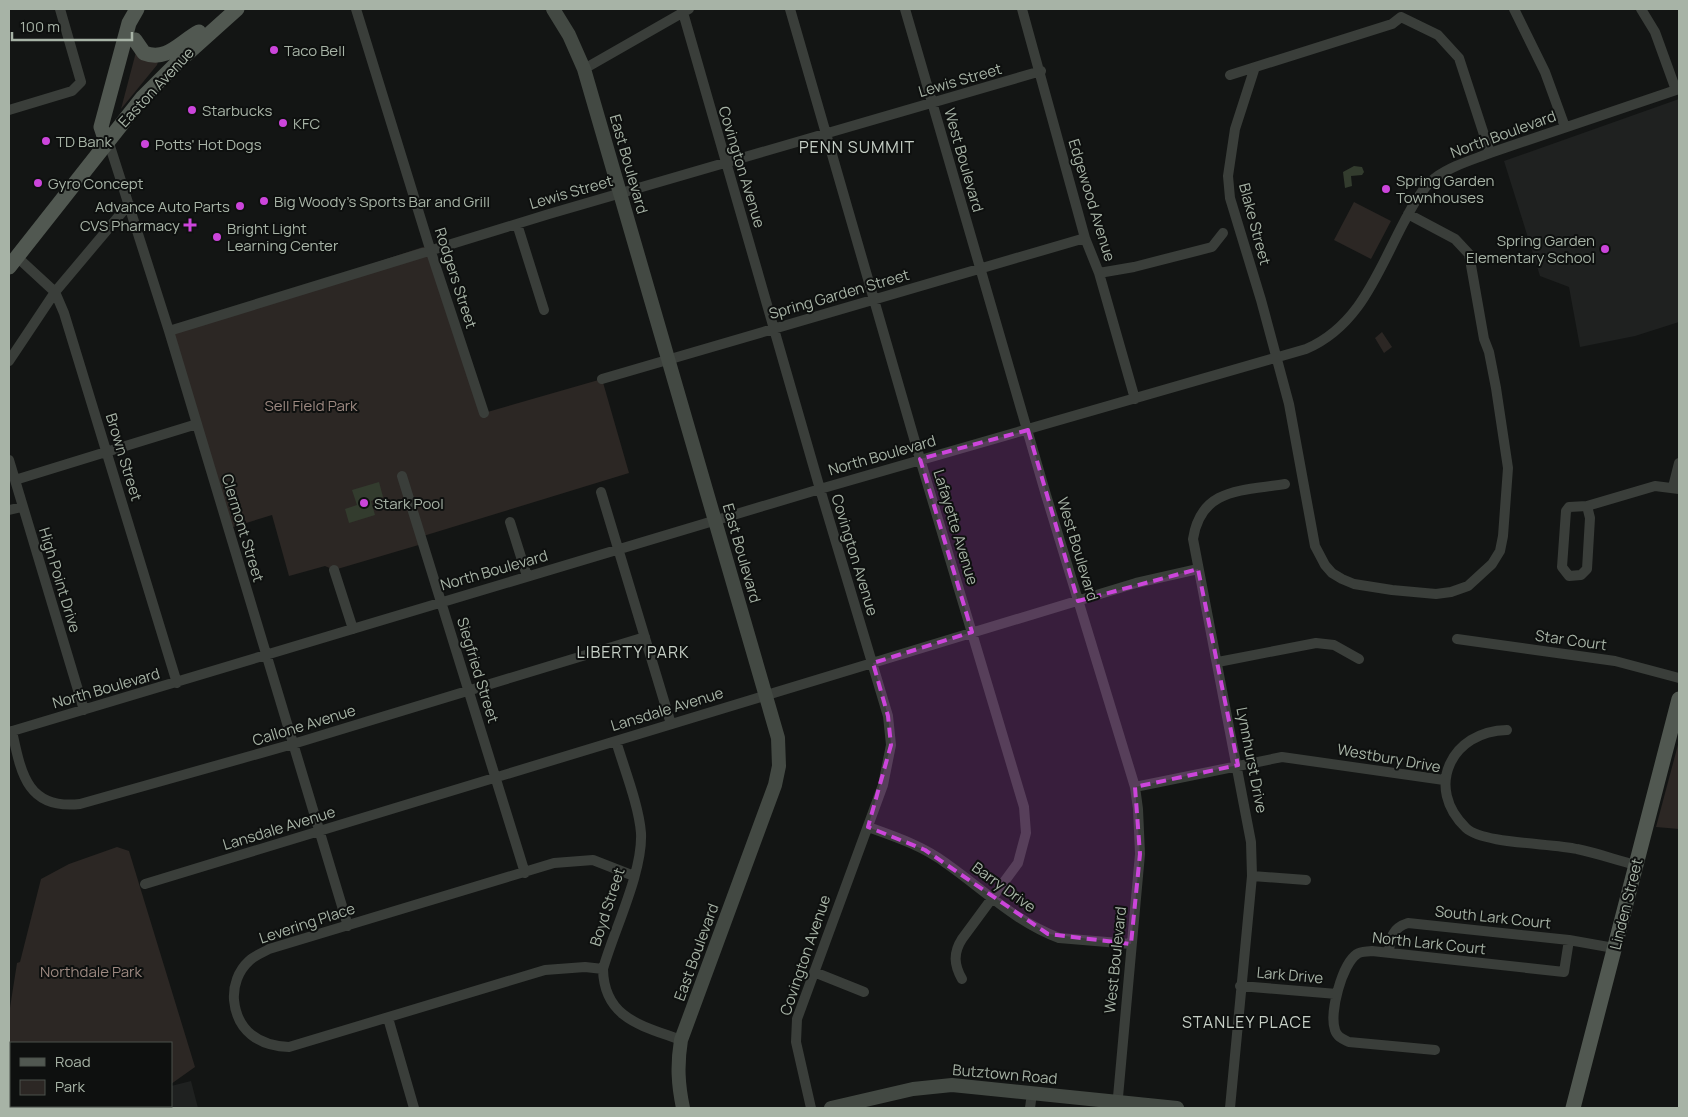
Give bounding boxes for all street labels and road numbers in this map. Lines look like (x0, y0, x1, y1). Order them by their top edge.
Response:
street label: Easton Avenue (113, 42, 199, 132)
street label: Lewis Street (916, 58, 1004, 102)
street label: Covington Avenue (714, 104, 771, 231)
street label: West Boulevard (939, 105, 989, 215)
street label: North Boulevard (1447, 105, 1559, 163)
street label: East Boulevard (605, 112, 653, 216)
street label: Edgewood Avenue (1063, 136, 1121, 264)
street label: Lewis Street (527, 170, 615, 214)
street label: Blake Street (1234, 181, 1276, 267)
street label: Rodgers Street (430, 225, 482, 331)
street label: Spring Garden Street (766, 264, 912, 324)
street label: Brown Street (101, 411, 147, 503)
street label: North Boulevard (826, 430, 938, 480)
street label: Lafayette Avenue (928, 467, 984, 587)
street label: Clermont Street (217, 471, 269, 585)
street label: Covington Avenue (827, 492, 884, 619)
street label: West Boulevard (1052, 495, 1104, 603)
street label: East Boulevard (718, 501, 766, 605)
street label: High Point Drive (34, 525, 86, 635)
street label: North Boulevard (438, 545, 550, 595)
street label: Siegfried Street (452, 615, 504, 725)
street label: Star Court (1534, 625, 1608, 655)
street label: North Boulevard (50, 663, 162, 713)
street label: Lansdale Avenue (608, 682, 726, 736)
street label: Callone Avenue (250, 699, 358, 751)
street label: Lynnhurst Drive (1231, 705, 1273, 815)
street label: Westbury Drive (1336, 739, 1443, 777)
street label: Lansdale Avenue (220, 801, 338, 855)
street label: Linden Street (1605, 856, 1647, 952)
street label: Barry Drive (968, 857, 1040, 917)
street label: Boyd Street (584, 865, 630, 949)
street label: Covington Avenue (775, 892, 836, 1018)
street label: Levering Place (256, 898, 358, 948)
street label: East Boulevard (669, 900, 723, 1004)
street label: South Lark Court (1434, 900, 1552, 934)
street label: West Boulevard (1099, 906, 1131, 1014)
street label: North Lark Court (1371, 927, 1487, 959)
street label: Lark Drive (1256, 962, 1324, 988)
street label: Butztown Road (952, 1059, 1058, 1089)

